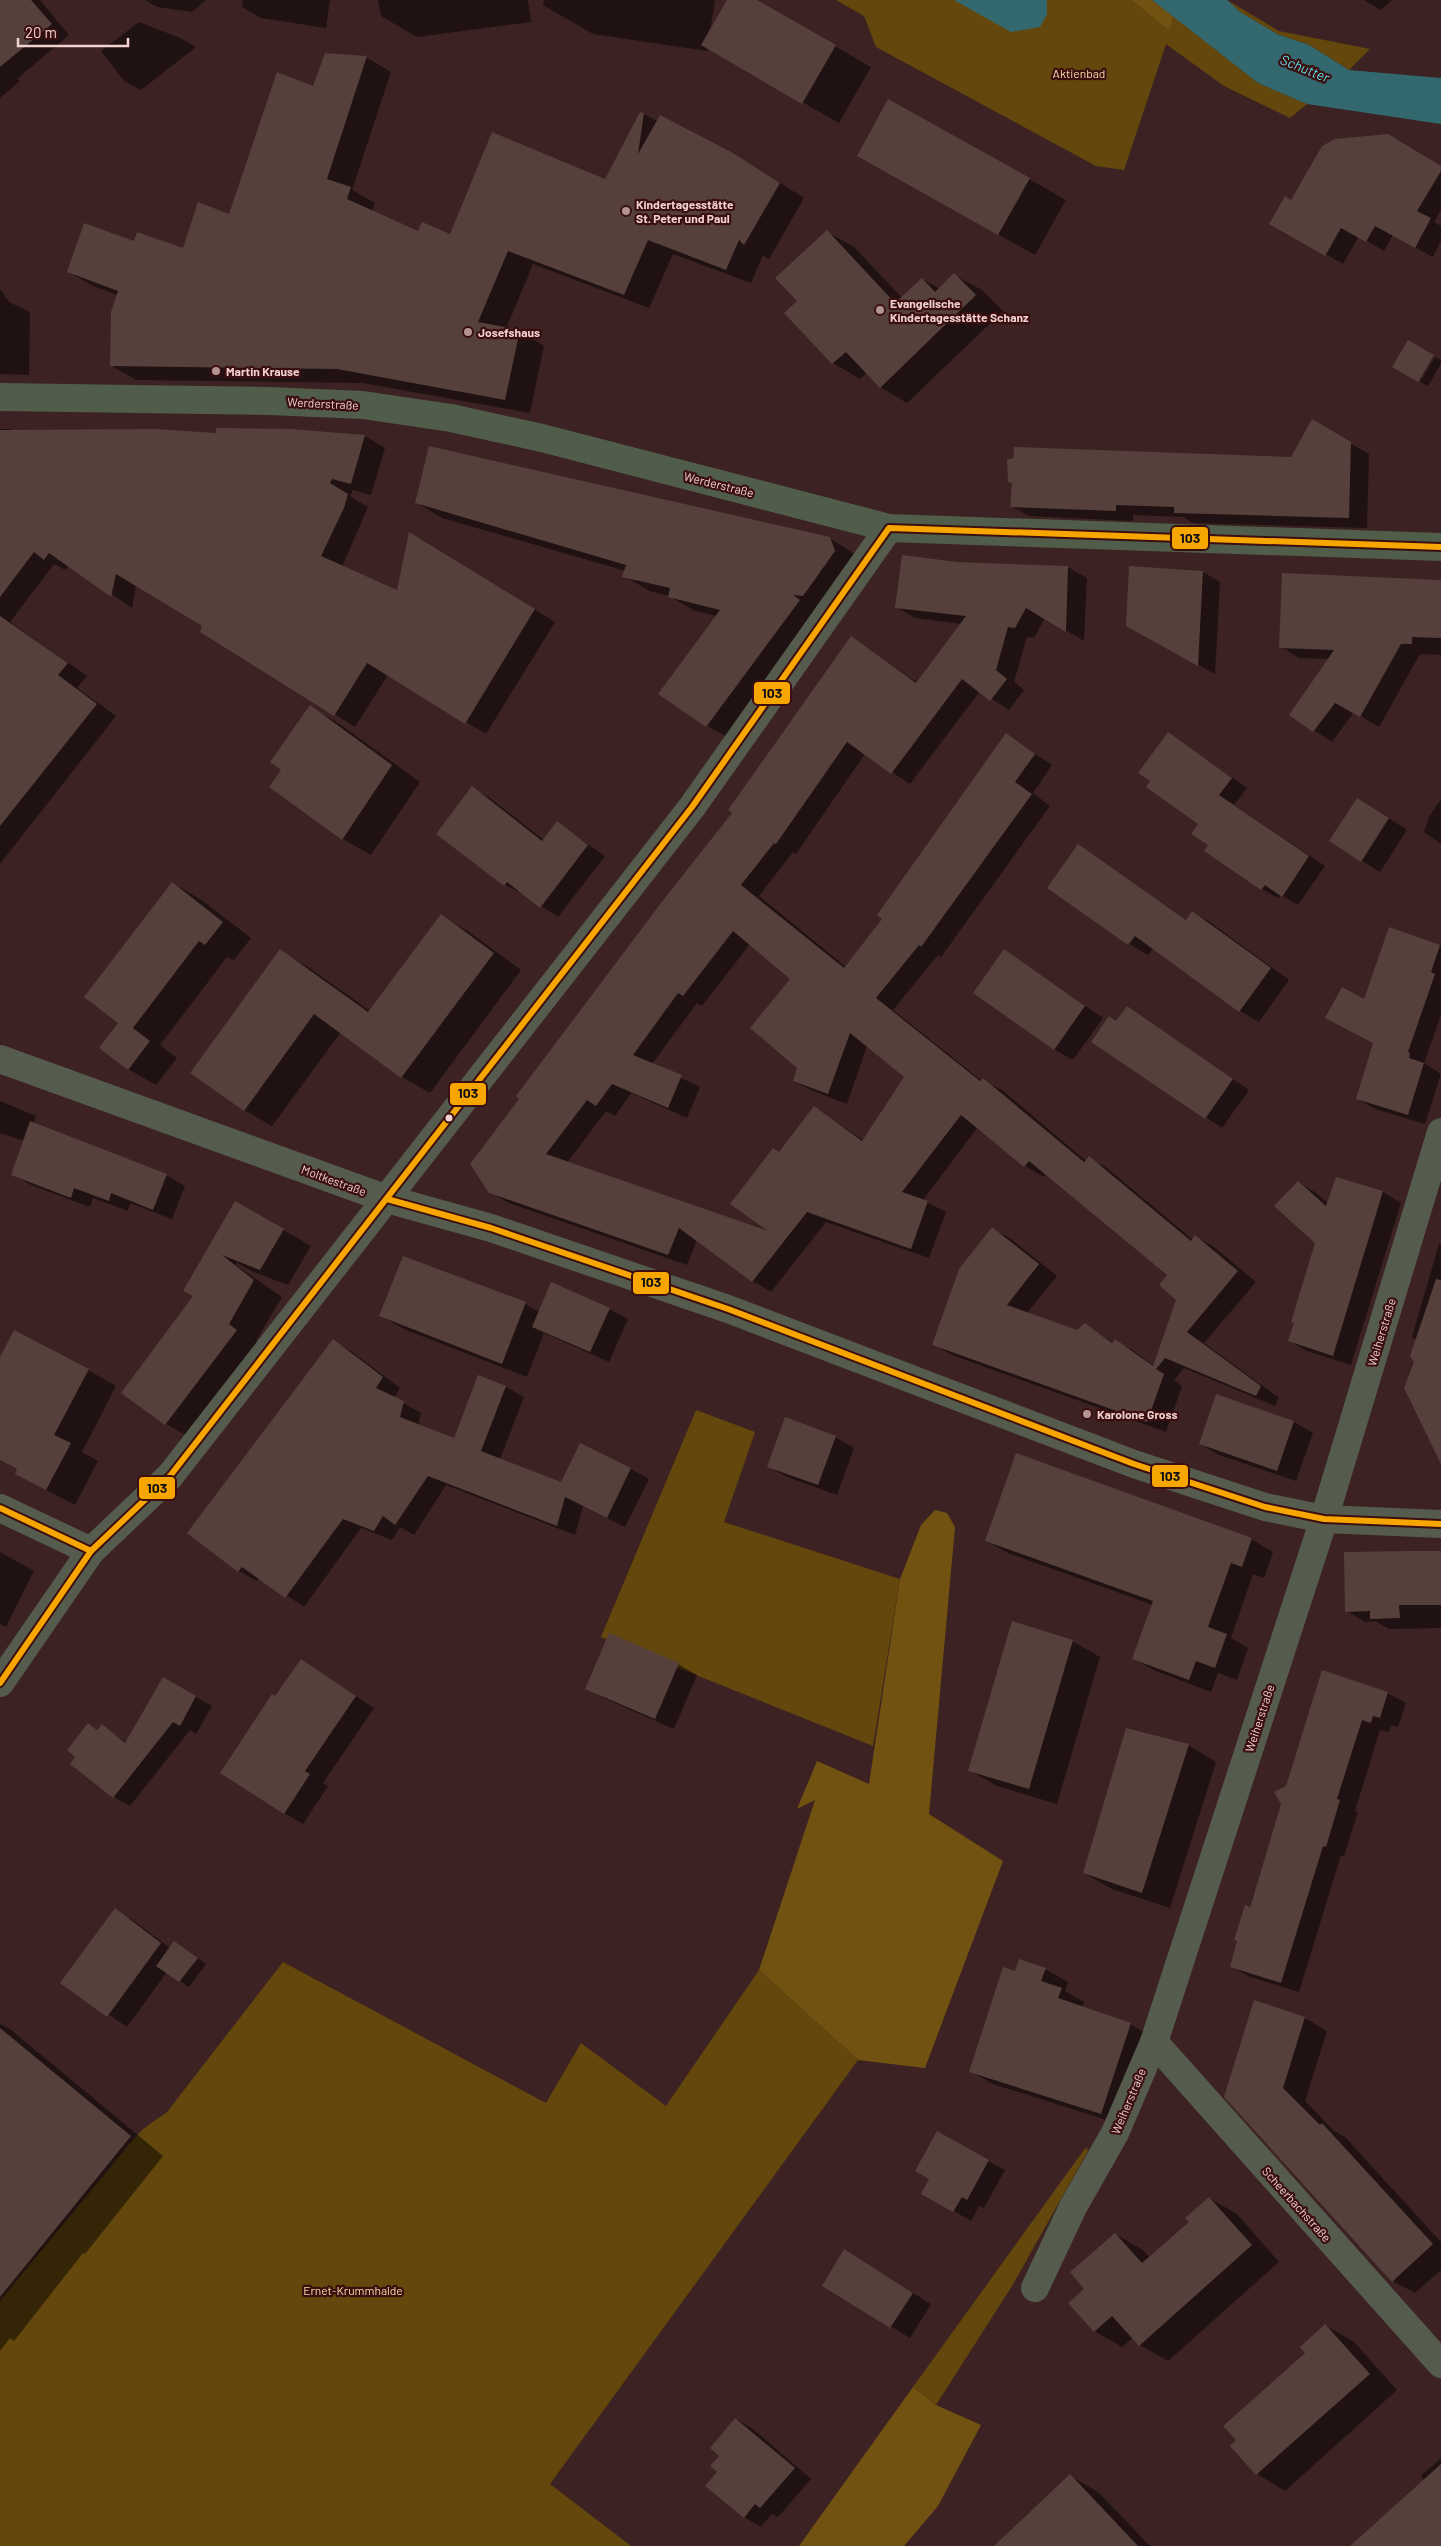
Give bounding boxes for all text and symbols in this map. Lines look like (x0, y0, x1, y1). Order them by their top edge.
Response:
scale bar (18, 15, 128, 47)
text: 20 m (25, 23, 57, 41)
water label: Schutter (1278, 50, 1333, 86)
park label: Aktienbad (1053, 66, 1105, 80)
place label: Kindertagesstätte St. Peter und Paul (636, 197, 734, 225)
marker: Kindertagesstätte St. Peter und Paul (620, 205, 632, 217)
place label: Evangelische Kindertagesstätte Schanz (890, 296, 1029, 324)
marker: Evangelische Kindertagesstätte Schanz (874, 304, 886, 316)
place label: Josefshaus (478, 325, 540, 339)
marker: Josefshaus (462, 326, 474, 338)
place label: Martin Krause (226, 364, 300, 378)
marker: Martin Krause (210, 365, 222, 377)
street label: Werderstraße (287, 394, 359, 412)
street label: Werderstraße (683, 469, 755, 499)
line badge: 103 (1171, 526, 1209, 550)
text: 103 (1180, 529, 1200, 546)
line badge: 103 (753, 681, 791, 705)
text: 103 (762, 684, 782, 701)
line badge: 103 (449, 1082, 487, 1106)
text: 103 (458, 1084, 478, 1101)
unlabelled marker (444, 1113, 454, 1123)
street label: Moltkestraße (300, 1162, 368, 1198)
line badge: 103 (632, 1271, 670, 1295)
text: 103 (641, 1273, 661, 1290)
street label: Weiherstraße (1364, 1296, 1398, 1368)
place label: Karolone Gross (1097, 1407, 1178, 1421)
marker: Karolone Gross (1081, 1408, 1093, 1420)
line badge: 103 (1151, 1464, 1189, 1488)
text: 103 (1160, 1467, 1180, 1484)
line badge: 103 (138, 1476, 176, 1500)
text: 103 (147, 1479, 167, 1496)
street label: Weiherstraße (1241, 1682, 1277, 1754)
street label: Weiherstraße (1108, 2066, 1148, 2136)
street label: Scheerbachstraße (1260, 2164, 1334, 2244)
park label: Ernet-Krummhalde (303, 2283, 403, 2297)

